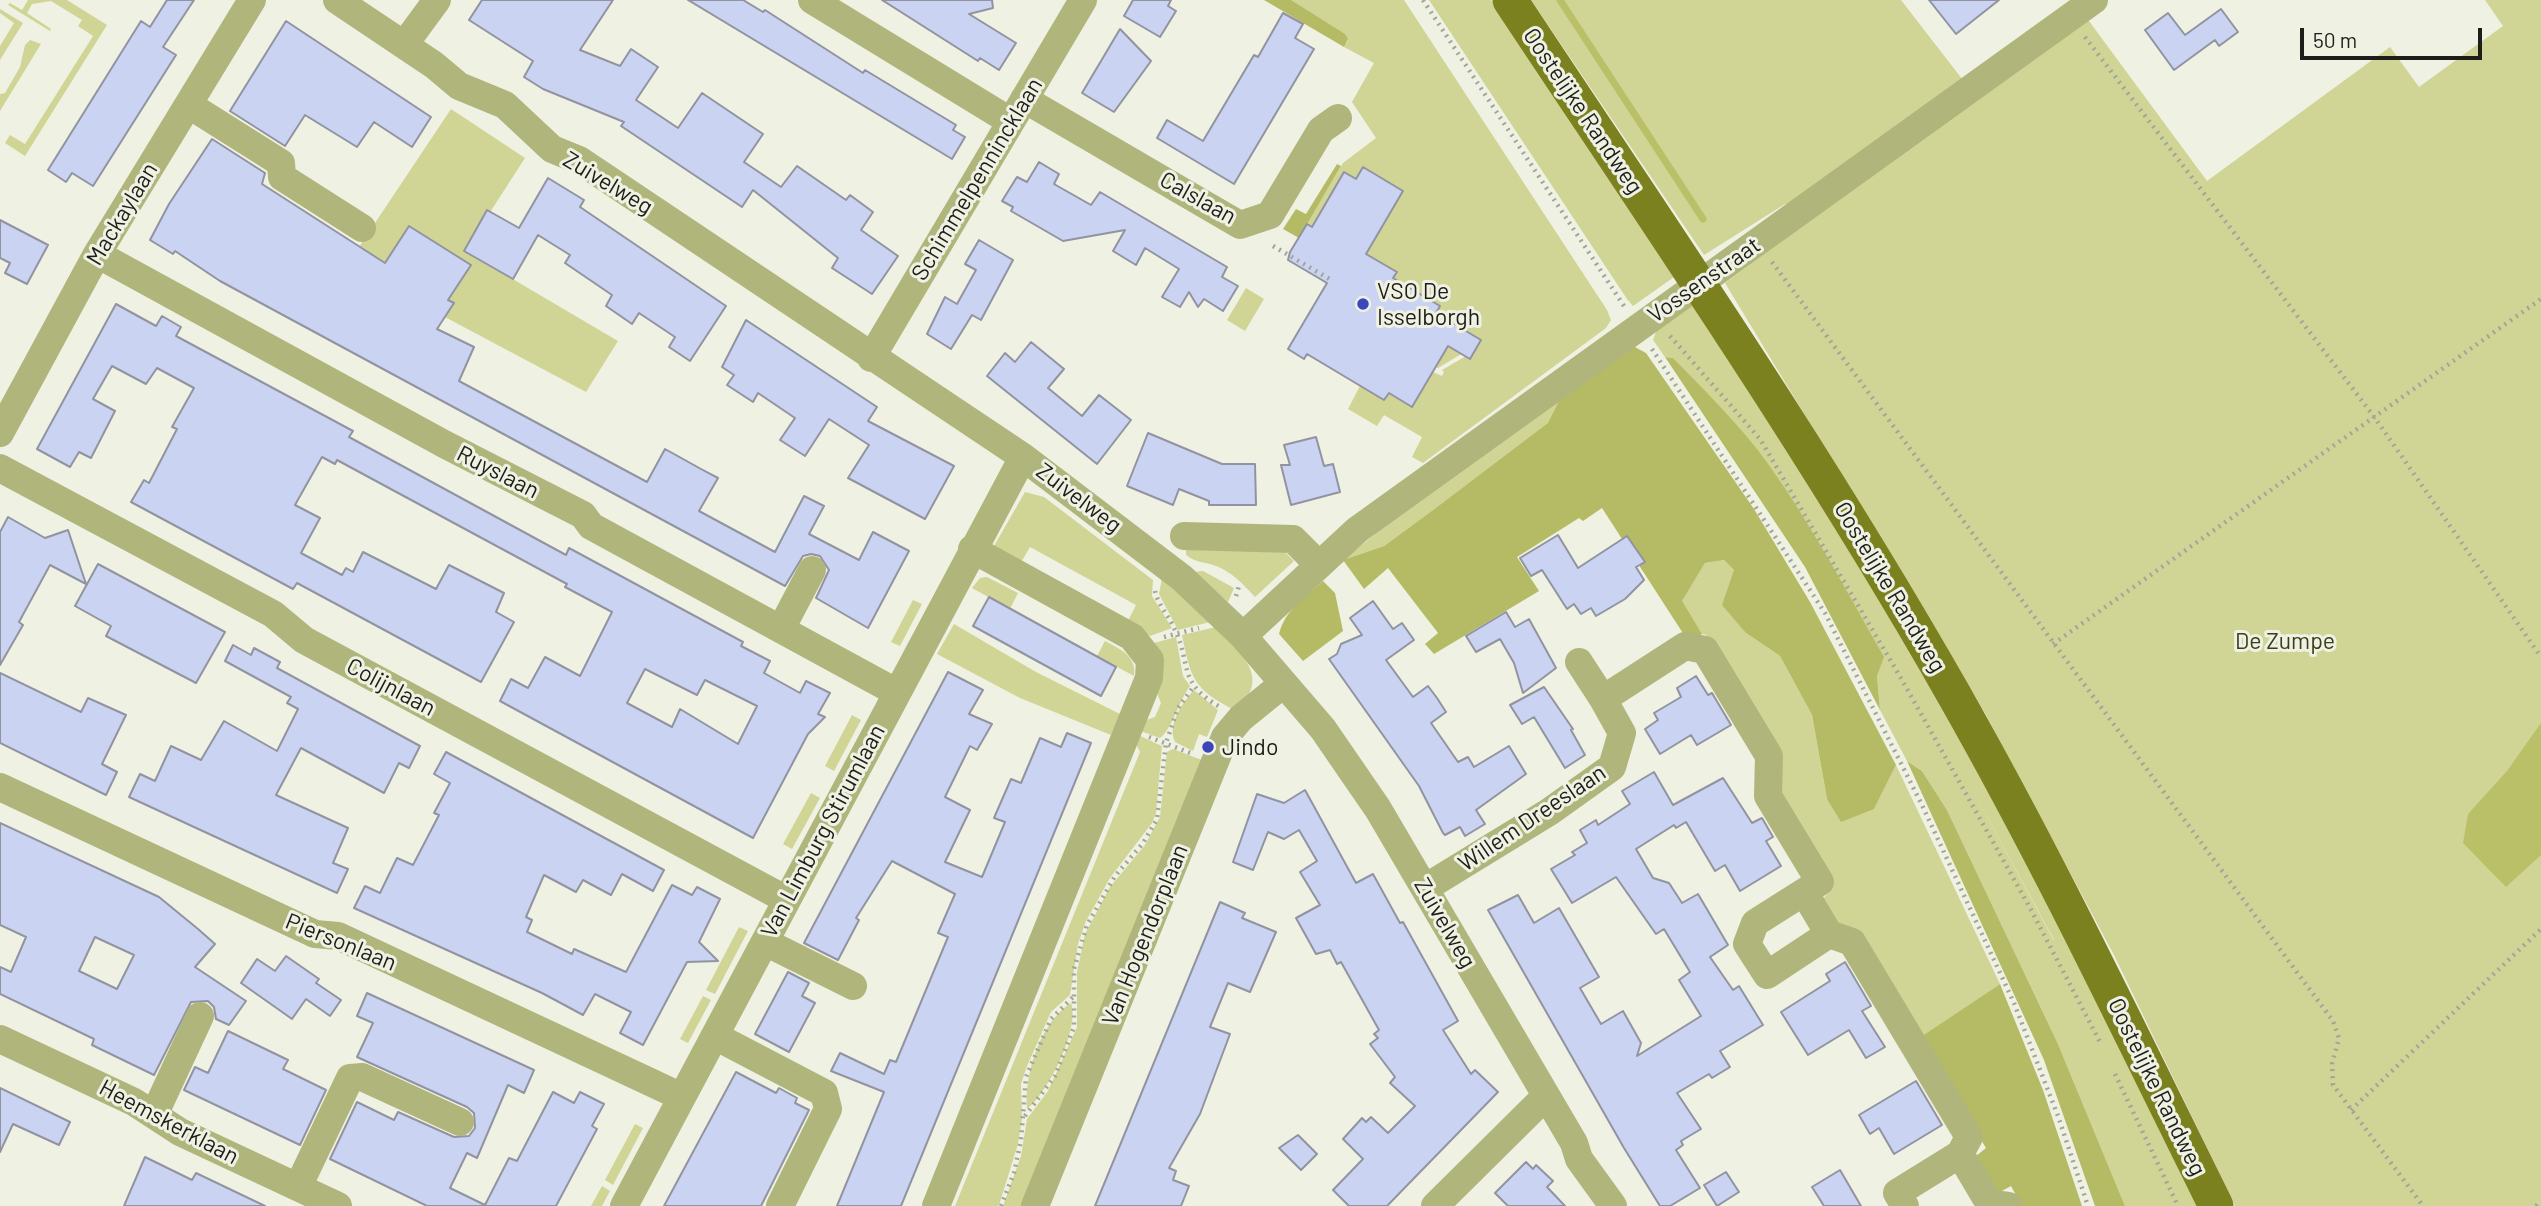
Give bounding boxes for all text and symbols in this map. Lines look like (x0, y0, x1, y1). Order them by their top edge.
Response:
scale bar (2303, 14, 2485, 58)
street label: Oostelijke Randweg (1517, 23, 1649, 199)
text: 50 m (2313, 27, 2357, 52)
street label: Schimmelpennincklaan (906, 73, 1048, 285)
street label: Zuivelweg (558, 146, 658, 220)
street label: Mackaylaan (81, 158, 163, 270)
street label: Calslaan (1155, 166, 1241, 230)
street label: Vossenstraat (1642, 231, 1766, 329)
place label: VSO De Isselborgh (1377, 277, 1480, 331)
marker: VSO De Isselborgh (1355, 296, 1371, 312)
street label: Ruyslaan (452, 440, 544, 504)
street label: Zuivelweg (1031, 457, 1127, 539)
street label: Oostelijke Randweg (1828, 497, 1952, 677)
park label: De Zumpe (2235, 627, 2335, 655)
street label: Colijnlaan (342, 652, 440, 722)
street label: Van Limburg Stirumlaan (755, 720, 891, 942)
place label: Jindo (1222, 733, 1278, 761)
marker: Jindo (1200, 739, 1216, 755)
street label: Willem Dreeslaan (1453, 759, 1611, 877)
street label: Van Hogendorplaan (1096, 840, 1194, 1030)
street label: Zuivelweg (1408, 873, 1482, 973)
street label: Piersonlaan (281, 907, 401, 977)
street label: Oostelijke Randweg (2102, 994, 2212, 1180)
street label: Heemskerklaan (95, 1074, 243, 1170)

